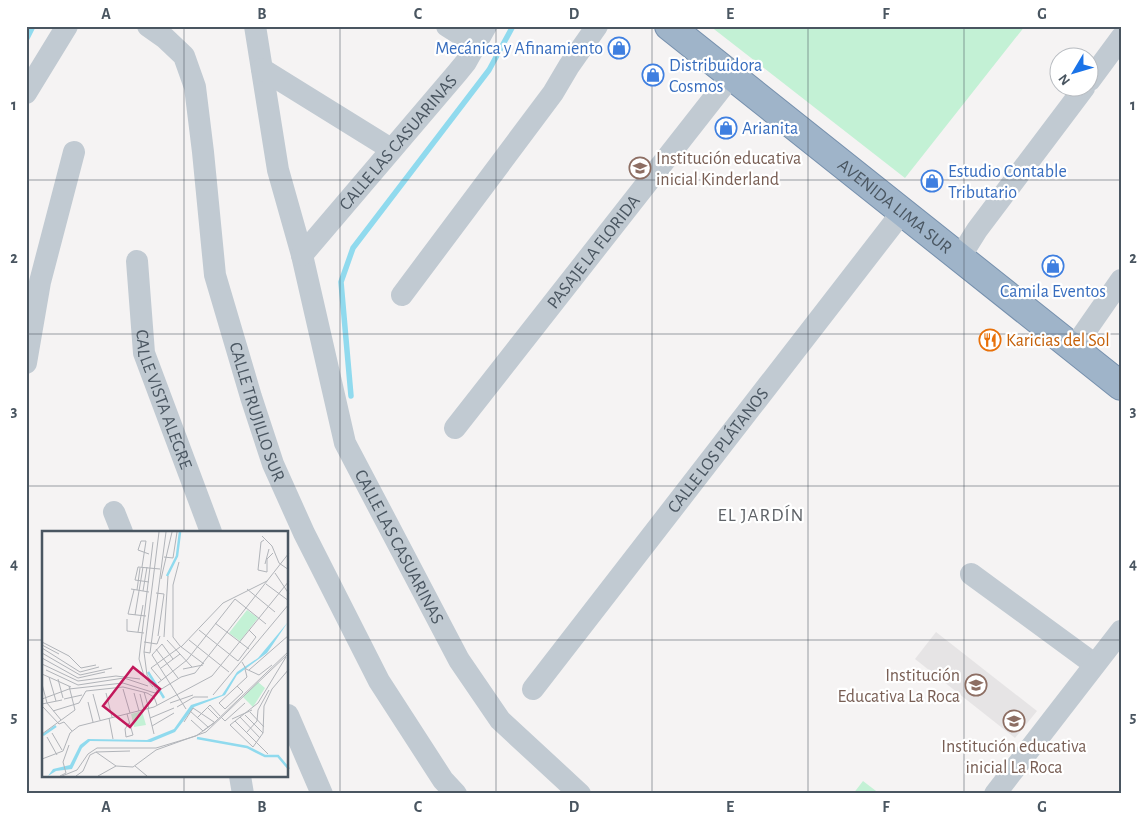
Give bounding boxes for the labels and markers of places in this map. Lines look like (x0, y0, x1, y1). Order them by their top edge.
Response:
shop icon: Mecánica y Afinamiento (607, 36, 631, 60)
place label: Mecánica y Afinamiento (435, 40, 603, 58)
place label: Distribuidora Cosmos (669, 57, 762, 96)
shop icon: Distribuidora Cosmos (641, 63, 665, 87)
shop icon: Arianita (714, 116, 738, 140)
place label: Arianita (742, 120, 798, 138)
place label: Institución educativa inicial Kinderland (656, 150, 801, 189)
school or university icon: Institución educativa inicial Kinderland (628, 156, 652, 180)
place label: Estudio Contable Tributario (948, 163, 1067, 202)
shop icon: Estudio Contable Tributario (920, 169, 944, 193)
shop icon: Camila Eventos (1041, 254, 1065, 278)
place label: Camila Eventos (1000, 283, 1106, 301)
restaurant icon: Karicias del Sol (978, 328, 1002, 352)
place label: Karicias del Sol (1006, 332, 1110, 350)
place label: Institución Educativa La Roca (838, 667, 960, 706)
school or university icon: Institución Educativa La Roca (964, 673, 988, 697)
school or university icon: Institución educativa inicial La Roca (1002, 709, 1026, 733)
place label: Institución educativa inicial La Roca (941, 738, 1087, 777)

